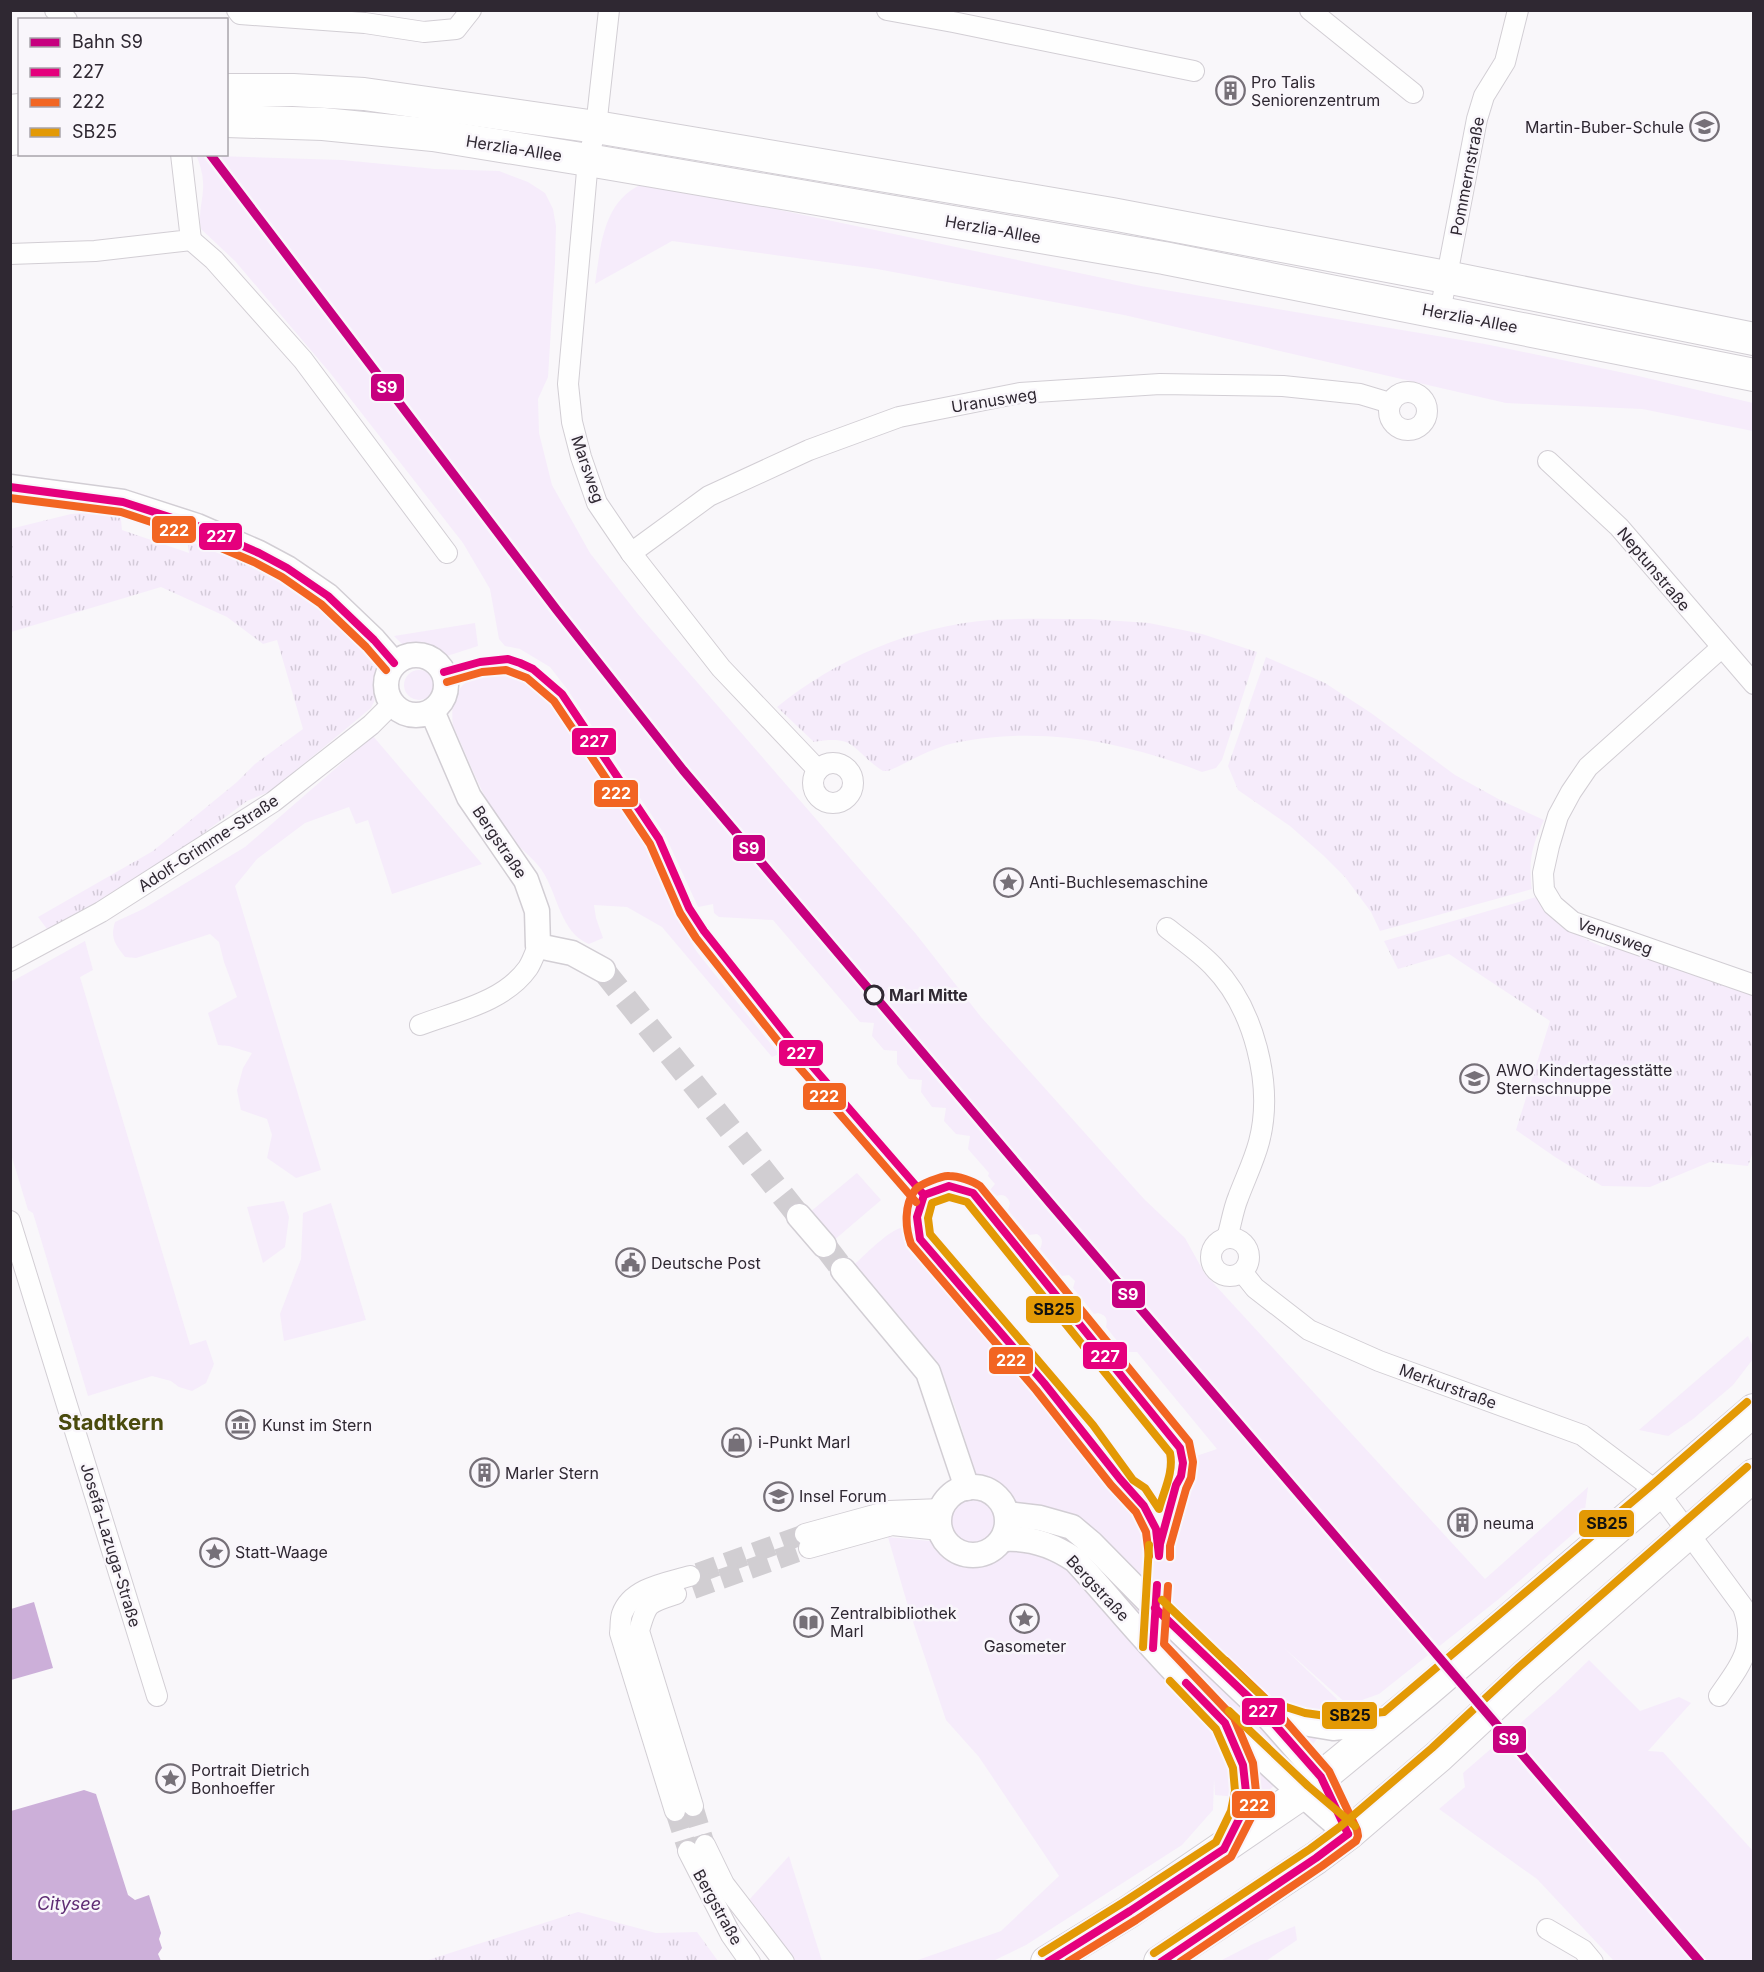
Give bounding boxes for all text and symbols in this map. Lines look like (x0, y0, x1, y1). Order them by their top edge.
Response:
legend (18, 18, 228, 156)
text: Bahn S9 (72, 31, 143, 52)
text: 227 (72, 61, 104, 82)
place label: Pro Talis Seniorenzentrum (1251, 72, 1380, 110)
building icon: Pro Talis Seniorenzentrum (1214, 75, 1246, 107)
text: 222 (72, 91, 105, 112)
school or university icon: Martin-Buber-Schule (1689, 111, 1721, 143)
street label: Pommernstraße (1446, 115, 1488, 237)
place label: Martin-Buber-Schule (1525, 117, 1684, 137)
text: SB25 (72, 121, 117, 142)
street label: Herzlia-Allee (464, 131, 564, 165)
street label: Herzlia-Allee (943, 211, 1043, 247)
street label: Herzlia-Allee (1420, 299, 1520, 337)
line badge: S9 (370, 373, 405, 402)
text: S9 (377, 377, 397, 397)
street label: Uranusweg (950, 383, 1038, 417)
street label: Marsweg (567, 433, 609, 505)
line badge: 222 (151, 515, 197, 544)
text: 222 (159, 520, 189, 540)
line badge: 227 (198, 522, 243, 551)
street label: Neptunstraße (1613, 523, 1695, 615)
text: 227 (206, 526, 236, 546)
line badge: 227 (571, 727, 617, 756)
text: 227 (579, 731, 609, 751)
line badge: 222 (593, 779, 639, 808)
text: 222 (601, 783, 631, 803)
street label: Adolf-Grimme-Straße (134, 790, 282, 896)
street label: Bergstraße (468, 802, 532, 882)
line badge: S9 (732, 834, 766, 862)
text: S9 (739, 838, 759, 858)
place icon: Anti-Buchlesemaschine (992, 866, 1024, 898)
place label: Anti-Buchlesemaschine (1029, 872, 1208, 892)
street label: Venusweg (1575, 913, 1655, 959)
marker: Marl Mitte (864, 985, 884, 1005)
place label: Marl Mitte (889, 985, 968, 1005)
line badge: 227 (778, 1039, 824, 1067)
text: 227 (786, 1043, 816, 1063)
place label: AWO Kindertagesstätte Sternschnuppe (1496, 1060, 1672, 1098)
school or university icon: AWO Kindertagesstätte Sternschnuppe (1459, 1063, 1491, 1095)
line badge: 222 (802, 1082, 847, 1111)
text: 222 (809, 1086, 839, 1106)
public building icon: Deutsche Post (614, 1247, 646, 1279)
place label: Deutsche Post (651, 1253, 761, 1273)
line badge: S9 (1111, 1280, 1146, 1309)
text: S9 (1118, 1284, 1138, 1304)
line badge: SB25 (1025, 1295, 1082, 1324)
text: SB25 (1033, 1299, 1075, 1319)
line badge: 227 (1082, 1341, 1128, 1370)
line badge: 222 (988, 1346, 1034, 1375)
text: 227 (1090, 1346, 1120, 1366)
text: 222 (996, 1350, 1026, 1370)
street label: Merkurstraße (1397, 1359, 1499, 1413)
district label: Stadtkern (58, 1409, 164, 1435)
museum icon: Kunst im Stern (225, 1409, 257, 1441)
place label: Kunst im Stern (262, 1415, 372, 1435)
shop icon: i-Punkt Marl (721, 1426, 753, 1458)
place label: i-Punkt Marl (758, 1432, 850, 1452)
building icon: Marler Stern (468, 1457, 500, 1489)
street label: Josefa-Lazuga-Straße (76, 1460, 146, 1630)
place label: Marler Stern (505, 1463, 599, 1483)
school or university icon: Insel Forum (762, 1480, 794, 1512)
place label: Insel Forum (799, 1486, 887, 1506)
building icon: neuma (1446, 1507, 1478, 1539)
line badge: SB25 (1578, 1509, 1635, 1538)
place label: neuma (1483, 1513, 1534, 1533)
text: SB25 (1586, 1513, 1628, 1533)
place icon: Statt-Waage (198, 1536, 230, 1568)
place label: Statt-Waage (235, 1542, 328, 1562)
street label: Bergstraße (1062, 1551, 1134, 1625)
place icon: Gasometer (1009, 1602, 1041, 1634)
place label: Zentralbibliothek Marl (830, 1603, 957, 1641)
library icon: Zentralbibliothek Marl (793, 1606, 825, 1638)
place label: Gasometer (984, 1636, 1066, 1656)
line badge: 227 (1241, 1697, 1286, 1726)
text: 227 (1248, 1701, 1278, 1721)
line badge: SB25 (1321, 1701, 1378, 1730)
text: SB25 (1329, 1705, 1371, 1725)
line badge: S9 (1492, 1725, 1527, 1754)
text: S9 (1499, 1729, 1519, 1749)
place label: Portrait Dietrich Bonhoeffer (191, 1760, 310, 1798)
place icon: Portrait Dietrich Bonhoeffer (154, 1763, 186, 1795)
line badge: 222 (1231, 1790, 1276, 1819)
text: 222 (1239, 1795, 1269, 1815)
street label: Bergstraße (689, 1866, 747, 1948)
water label: Citysee (37, 1893, 101, 1914)

